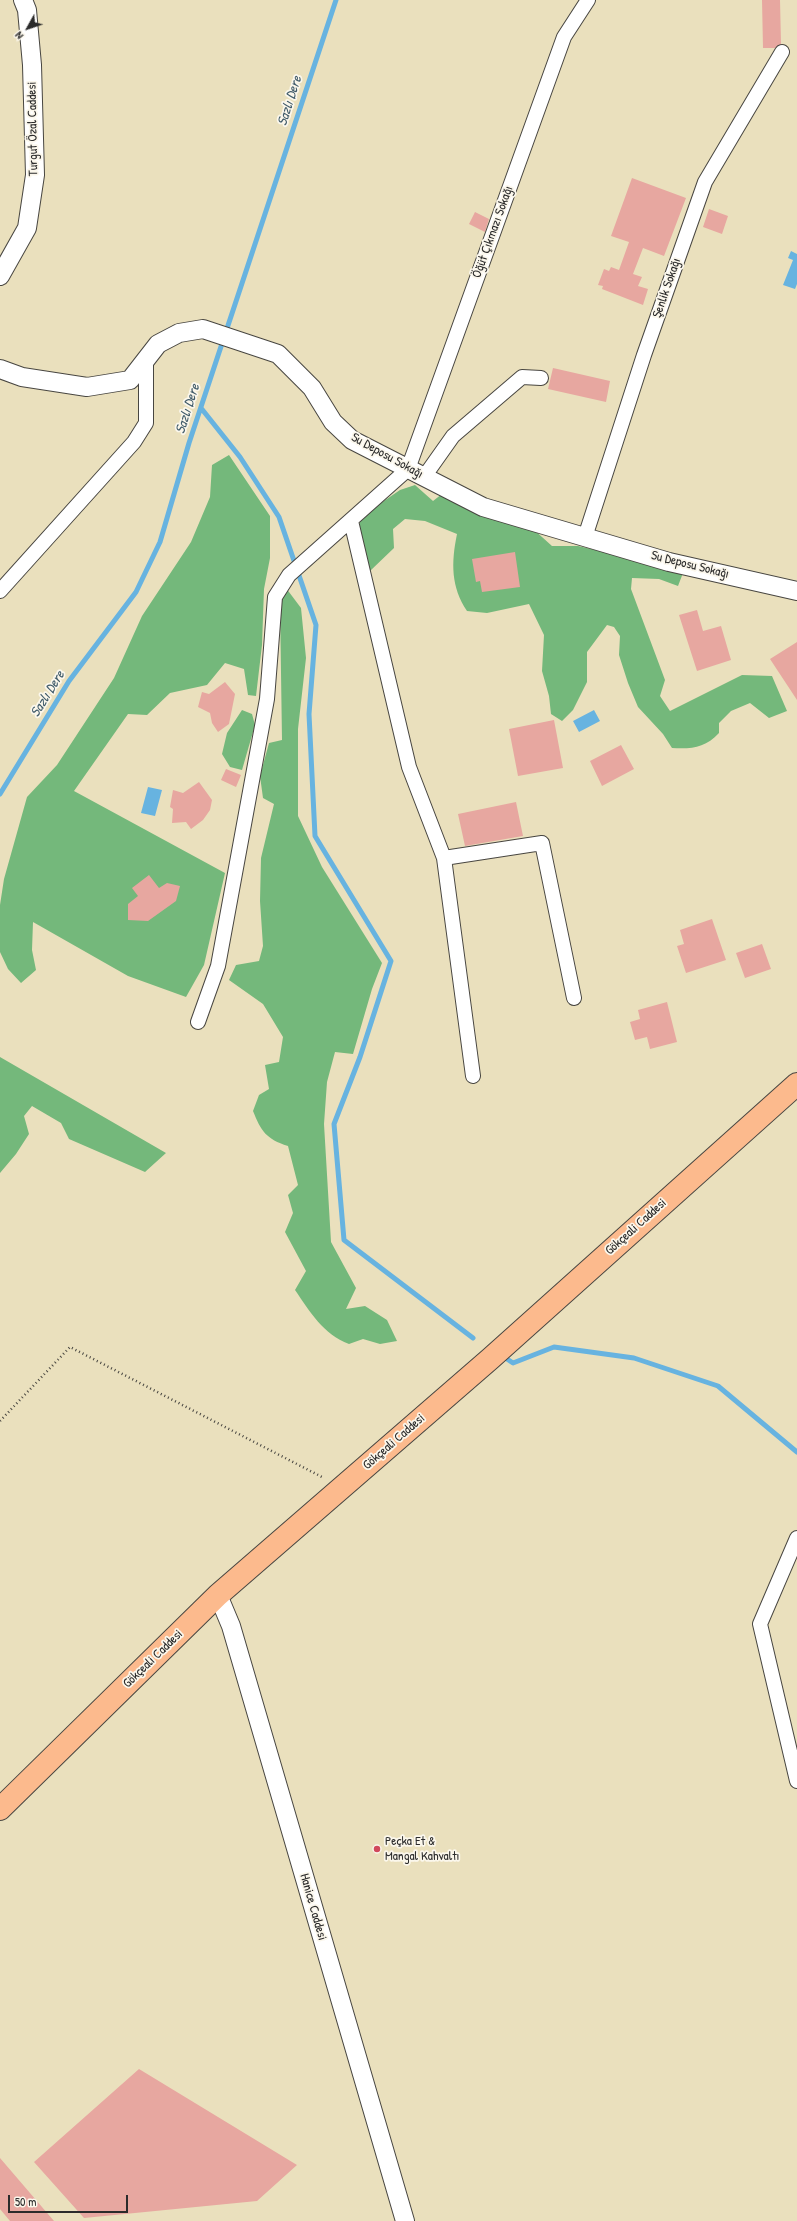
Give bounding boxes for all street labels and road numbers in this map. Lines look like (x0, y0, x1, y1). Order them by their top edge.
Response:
street label: Turgut Özal Caddesi (24, 82, 42, 176)
street label: Öğüt Çıkmazı Sokağı (469, 184, 517, 280)
street label: Şenlik Sokağı (650, 256, 684, 320)
street label: Su Deposu Sokağı (348, 430, 426, 482)
street label: Su Deposu Sokağı (649, 548, 731, 582)
street label: Gökçeali Caddesi (602, 1195, 670, 1259)
street label: Gökçeali Caddesi (360, 1411, 428, 1473)
street label: Gökçeali Caddesi (120, 1627, 186, 1691)
street label: Hanice Caddesi (296, 1872, 330, 1942)

